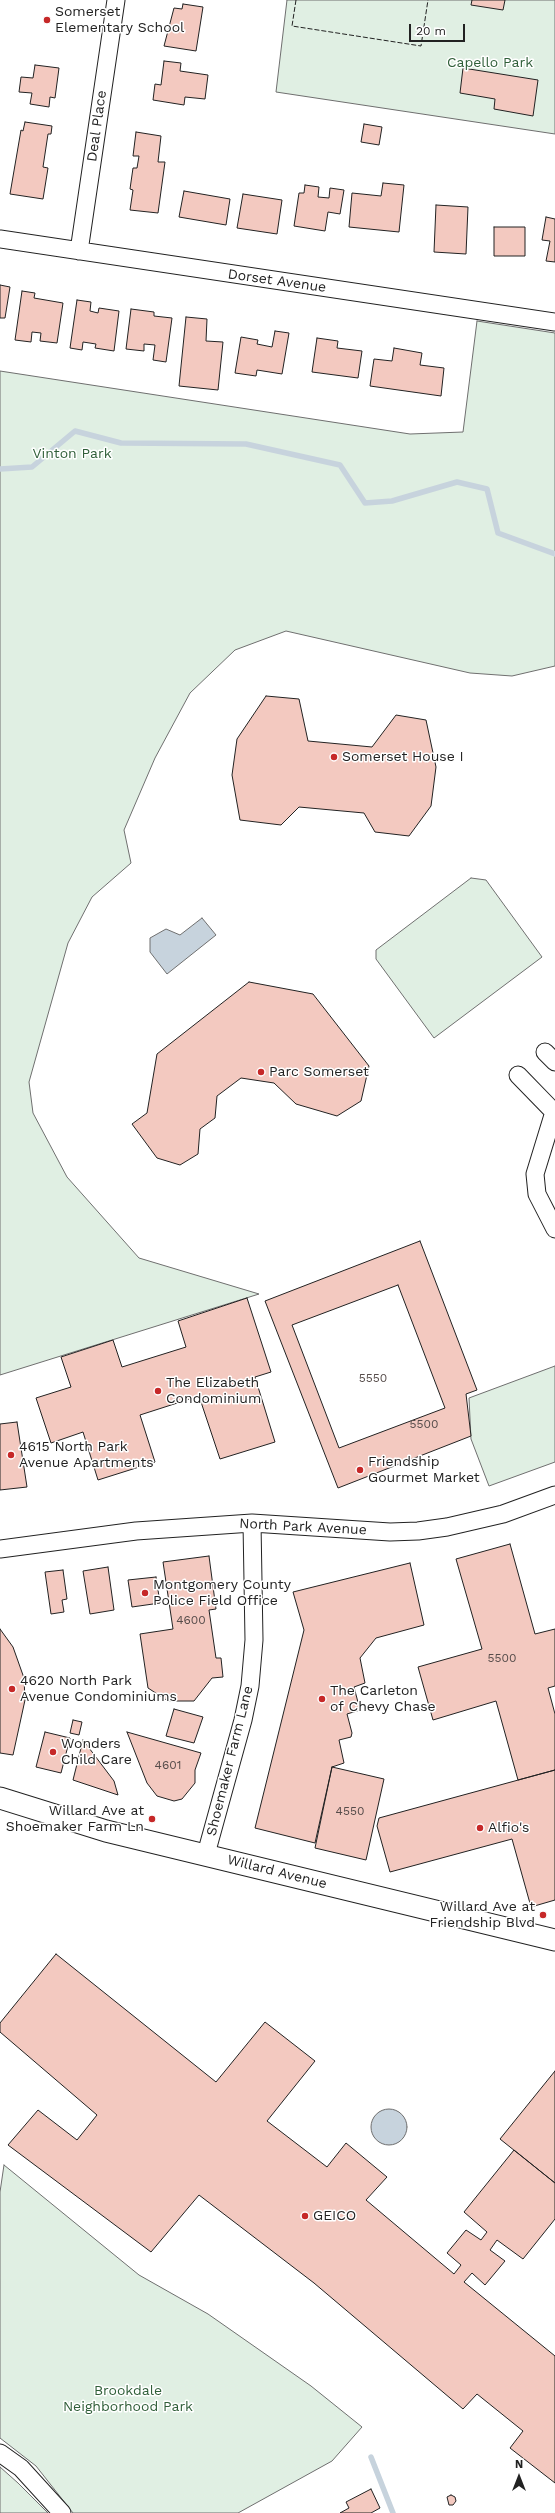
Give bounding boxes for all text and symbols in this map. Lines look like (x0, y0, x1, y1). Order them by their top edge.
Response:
place label: Somerset Elementary School (55, 4, 184, 36)
marker: Somerset Elementary School (42, 15, 52, 25)
scale bar (411, 16, 467, 42)
text: 20 m (416, 24, 446, 38)
park label: Capello Park (447, 55, 533, 71)
street label: Deal Place (84, 89, 110, 163)
street label: Dorset Avenue (227, 266, 327, 296)
park label: Vinton Park (32, 446, 112, 462)
place label: Somerset House I (342, 749, 464, 765)
marker: Somerset House I (329, 752, 339, 762)
place label: Parc Somerset (269, 1064, 369, 1080)
marker: Parc Somerset (256, 1067, 266, 1077)
house number: 5550 (359, 1371, 387, 1385)
place label: The Elizabeth Condominium (166, 1375, 261, 1408)
marker: The Elizabeth Condominium (153, 1386, 163, 1396)
house number: 5500 (410, 1417, 438, 1431)
place label: 4615 North Park Avenue Apartments (19, 1439, 154, 1472)
marker: 4615 North Park Avenue Apartments (6, 1450, 16, 1460)
place label: Friendship Gourmet Market (368, 1454, 480, 1486)
marker: Friendship Gourmet Market (355, 1465, 365, 1475)
street label: North Park Avenue (239, 1515, 367, 1539)
place label: Montgomery County Police Field Office (153, 1577, 291, 1610)
marker: Montgomery County Police Field Office (140, 1588, 150, 1598)
house number: 4600 (176, 1613, 206, 1627)
house number: 5500 (488, 1651, 516, 1665)
place label: 4620 North Park Avenue Condominiums (20, 1673, 177, 1706)
place label: The Carleton of Chevy Chase (330, 1683, 436, 1716)
marker: 4620 North Park Avenue Condominiums (7, 1684, 17, 1694)
street label: Shoemaker Farm Lane (203, 1684, 257, 1838)
marker: The Carleton of Chevy Chase (317, 1694, 327, 1704)
place label: Wonders Child Care (61, 1736, 132, 1768)
marker: Wonders Child Care (48, 1747, 58, 1757)
house number: 4601 (155, 1758, 181, 1772)
place label: Willard Ave at Shoemaker Farm Ln (6, 1803, 144, 1836)
house number: 4550 (336, 1804, 364, 1818)
marker: Willard Ave at Shoemaker Farm Ln (147, 1814, 157, 1824)
place label: Alfio's (488, 1820, 529, 1836)
marker: Alfio's (475, 1823, 485, 1833)
street label: Willard Avenue (225, 1851, 329, 1893)
place label: Willard Ave at Friendship Blvd (430, 1899, 535, 1932)
marker: Willard Ave at Friendship Blvd (538, 1910, 548, 1920)
place label: GEICO (313, 2208, 356, 2224)
marker: GEICO (300, 2211, 310, 2221)
park label: Brookdale Neighborhood Park (63, 2383, 193, 2416)
north arrow (499, 2457, 539, 2497)
text: N (515, 2458, 523, 2471)

